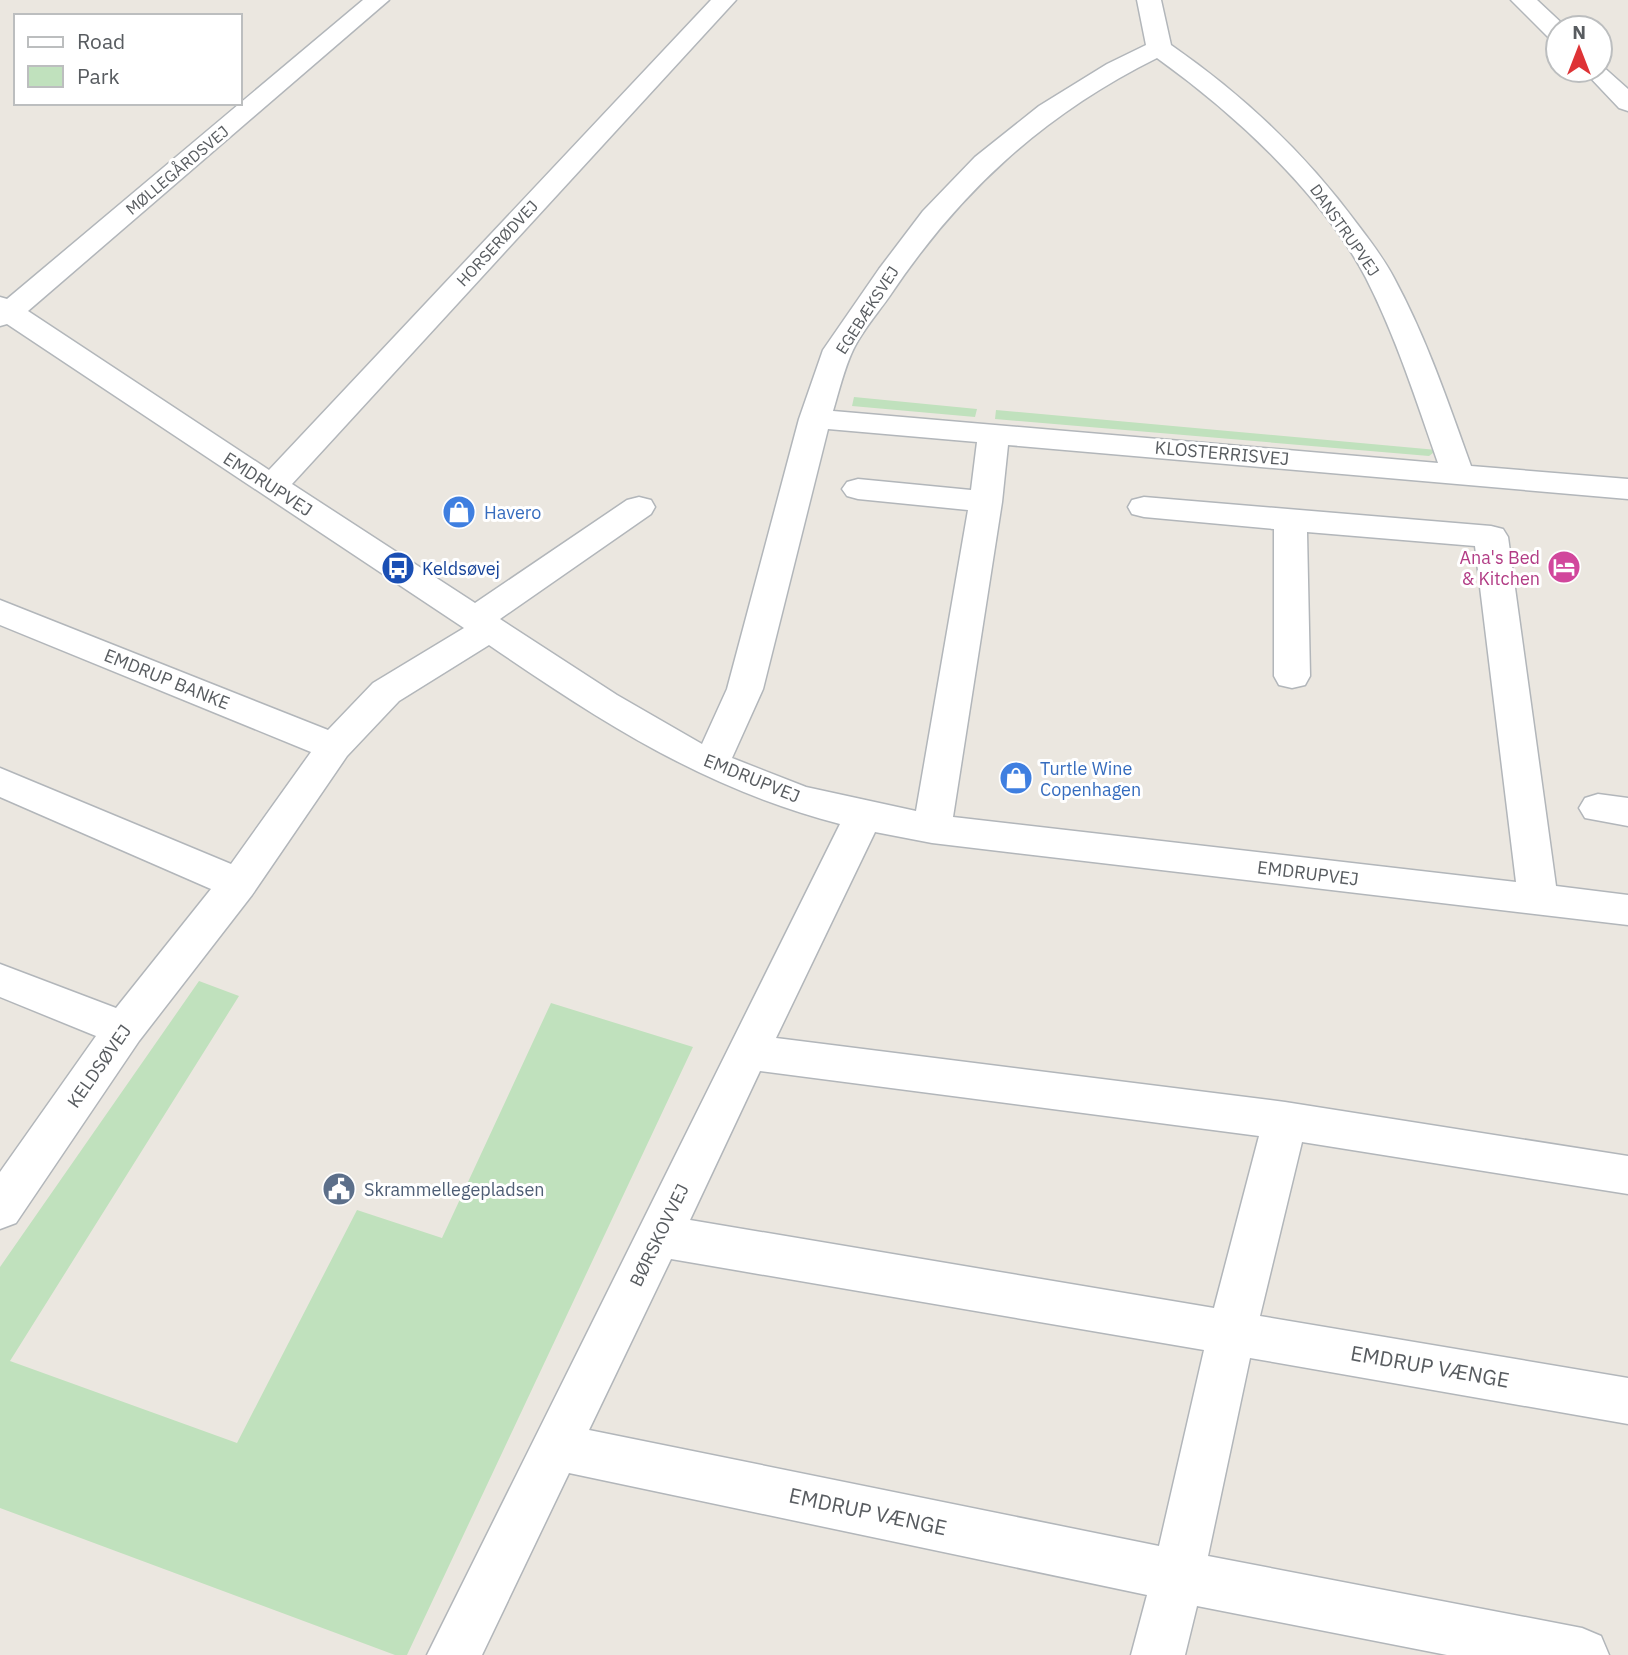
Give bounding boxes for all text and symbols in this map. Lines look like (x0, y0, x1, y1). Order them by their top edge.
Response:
legend (14, 14, 242, 105)
north arrow (1544, 14, 1614, 84)
text: N (1572, 20, 1586, 44)
text: Road (77, 27, 125, 55)
text: Park (77, 62, 120, 90)
street label: MØLLEGÅRDSVEJ (121, 120, 233, 219)
street label: DANSTRUPVEJ (1306, 180, 1384, 280)
street label: HORSERØDVEJ (452, 196, 542, 290)
street label: EGEBÆKSVEJ (831, 262, 903, 358)
street label: KLOSTERRISVEJ (1154, 436, 1290, 470)
street label: EMDRUPVEJ (219, 447, 317, 521)
shop icon: Havero (440, 493, 478, 531)
place label: Havero (484, 501, 541, 524)
place label: Ana's Bed & Kitchen (1459, 546, 1540, 590)
hotel icon: Ana's Bed & Kitchen (1545, 548, 1583, 586)
bus stop icon: Keldsøvej (379, 549, 417, 587)
place label: Keldsøvej (422, 557, 500, 580)
street label: EMDRUP BANKE (101, 643, 233, 715)
street label: EMDRUPVEJ (700, 748, 804, 808)
place label: Turtle Wine Copenhagen (1040, 757, 1141, 801)
shop icon: Turtle Wine Copenhagen (997, 759, 1035, 797)
street label: EMDRUPVEJ (1256, 855, 1360, 891)
street label: KELDSØVEJ (62, 1020, 136, 1112)
public building icon: Skrammellegepladsen (320, 1170, 358, 1208)
place label: Skrammellegepladsen (364, 1178, 545, 1201)
street label: BØRSKOVVEJ (624, 1180, 694, 1290)
street label: EMDRUP VÆNGE (1348, 1338, 1512, 1394)
street label: EMDRUP VÆNGE (787, 1481, 949, 1541)

